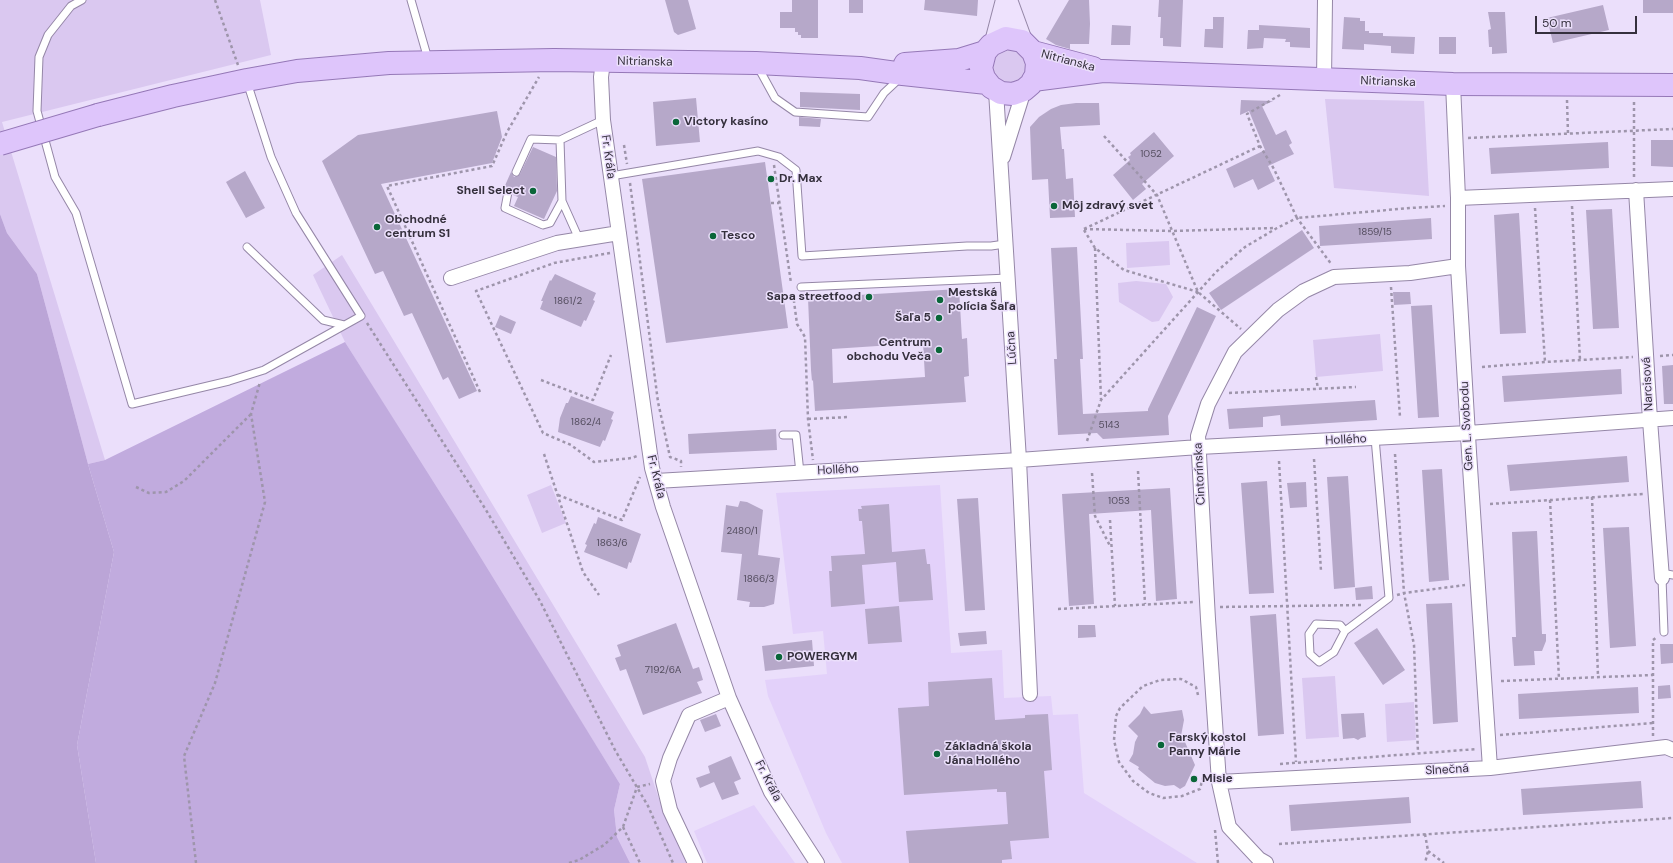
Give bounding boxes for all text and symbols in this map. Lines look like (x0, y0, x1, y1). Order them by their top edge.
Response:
scale bar (1537, 8, 1639, 34)
text: 50 m (1542, 15, 1571, 31)
street label: Nitrianska (1039, 47, 1097, 75)
street label: Nitrianska (617, 54, 673, 70)
street label: Nitrianska (1360, 74, 1416, 90)
place label: Victory kasíno (684, 115, 768, 129)
marker: Victory kasíno (671, 117, 681, 127)
street label: Fr. Kráľa (598, 134, 618, 180)
house number: 1052 (1140, 148, 1162, 160)
place label: Dr. Max (779, 172, 822, 186)
marker: Dr. Max (766, 174, 776, 184)
place label: Shell Select (457, 184, 525, 198)
marker: Shell Select (528, 186, 538, 196)
place label: Môj zdravý svet (1062, 199, 1153, 213)
marker: Môj zdravý svet (1049, 201, 1059, 211)
place label: Obchodné centrum S1 (385, 213, 450, 241)
marker: Obchodné centrum S1 (372, 222, 382, 232)
house number: 1859/15 (1358, 226, 1392, 238)
place label: Tesco (721, 229, 755, 243)
marker: Tesco (708, 231, 718, 241)
place label: Mestská polícia Šaľa (948, 286, 1016, 314)
place label: Sapa streetfood (767, 290, 861, 304)
marker: Sapa streetfood (864, 292, 874, 302)
house number: 1861/2 (554, 295, 582, 307)
marker: Mestská polícia Šaľa (935, 295, 945, 305)
place label: Šaľa 5 (895, 311, 931, 325)
marker: Šaľa 5 (934, 313, 944, 323)
street label: Lúčna (1004, 331, 1020, 365)
place label: Centrum obchodu Veča (846, 336, 931, 364)
marker: Centrum obchodu Veča (934, 345, 944, 355)
street label: Narcisová (1639, 357, 1657, 411)
street label: Gen. L. Svobodu (1457, 381, 1477, 471)
house number: 1862/4 (571, 416, 601, 428)
house number: 5143 (1098, 419, 1120, 431)
street label: Hollého (1325, 432, 1367, 448)
street label: Cintorínska (1191, 442, 1209, 506)
street label: Fr. Kráľa (644, 454, 668, 500)
street label: Hollého (817, 462, 859, 478)
house number: 1053 (1108, 495, 1130, 507)
house number: 2480/1 (726, 525, 758, 537)
house number: 1863/6 (597, 537, 627, 549)
house number: 1866/3 (744, 573, 774, 585)
place label: POWERGYM (787, 650, 857, 664)
marker: POWERGYM (774, 652, 784, 662)
house number: 7192/6A (645, 664, 681, 676)
place label: Farský kostol Panny Márie (1169, 731, 1246, 759)
place label: Základná škola Jána Hollého (945, 740, 1032, 768)
marker: Farský kostol Panny Márie (1156, 740, 1166, 750)
marker: Základná škola Jána Hollého (932, 749, 942, 759)
street label: Fr. Kráľa (752, 758, 784, 804)
street label: Slnečná (1425, 762, 1469, 778)
place label: Misie (1202, 772, 1233, 786)
marker: Misie (1189, 774, 1199, 784)

